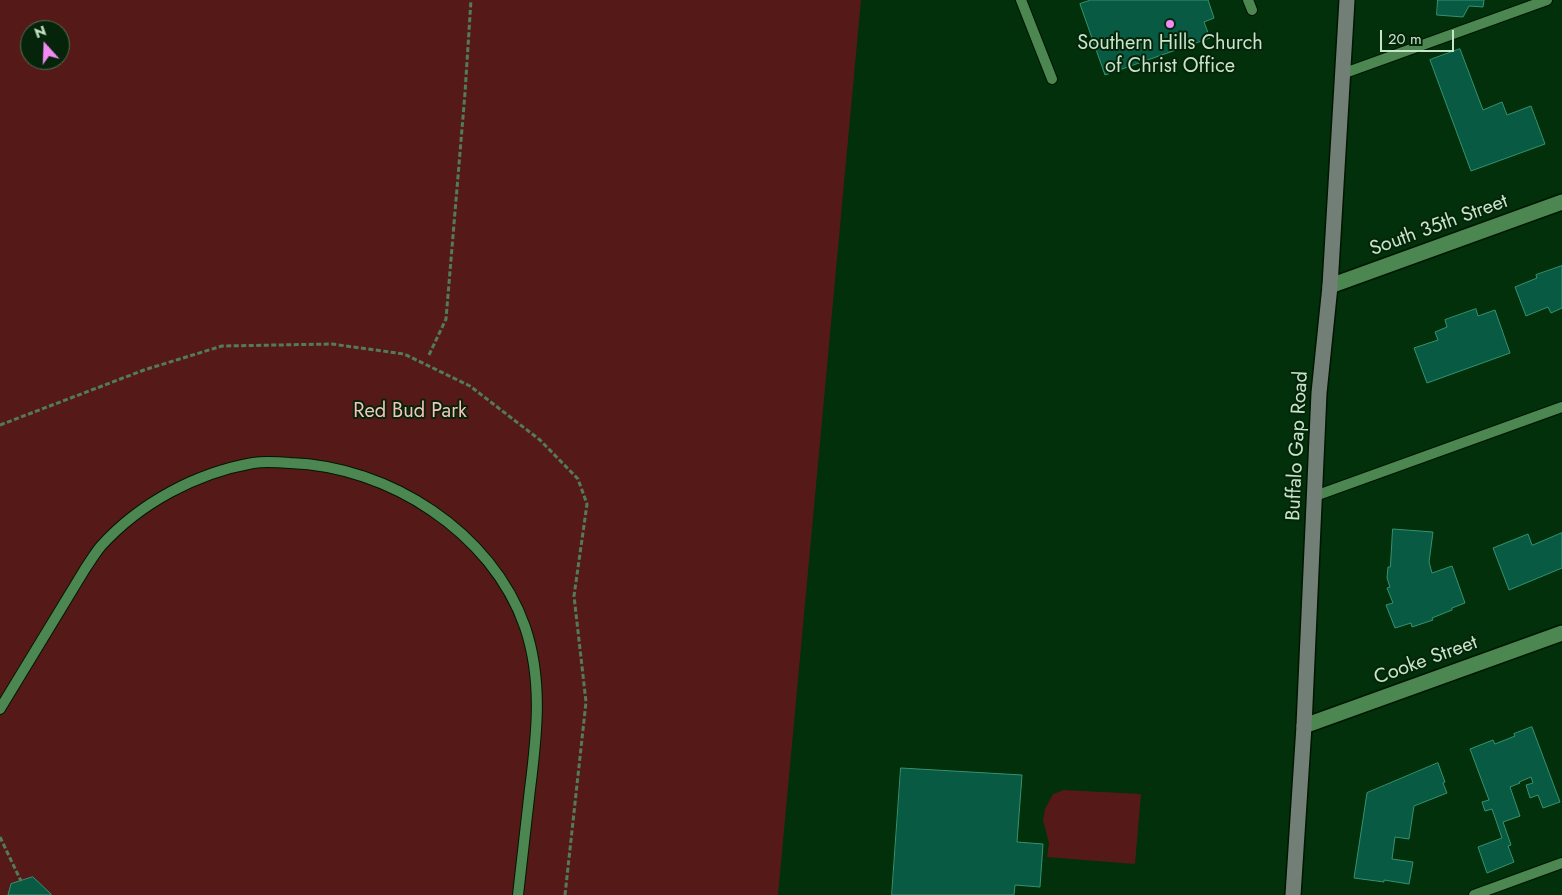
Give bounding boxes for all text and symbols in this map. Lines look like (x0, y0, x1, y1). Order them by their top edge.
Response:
marker: Southern Hills Church of Christ Office (1164, 18, 1176, 30)
north arrow (20, 20, 70, 70)
scale bar (1382, 20, 1456, 52)
text: N (32, 21, 49, 43)
text: 20 m (1388, 28, 1422, 50)
place label: Southern Hills Church of Christ Office (1077, 32, 1263, 79)
street label: South 35th Street (1367, 190, 1511, 262)
street label: Buffalo Gap Road (1282, 371, 1314, 521)
park label: Red Bud Park (353, 400, 467, 424)
street label: Cooke Street (1371, 631, 1481, 691)

